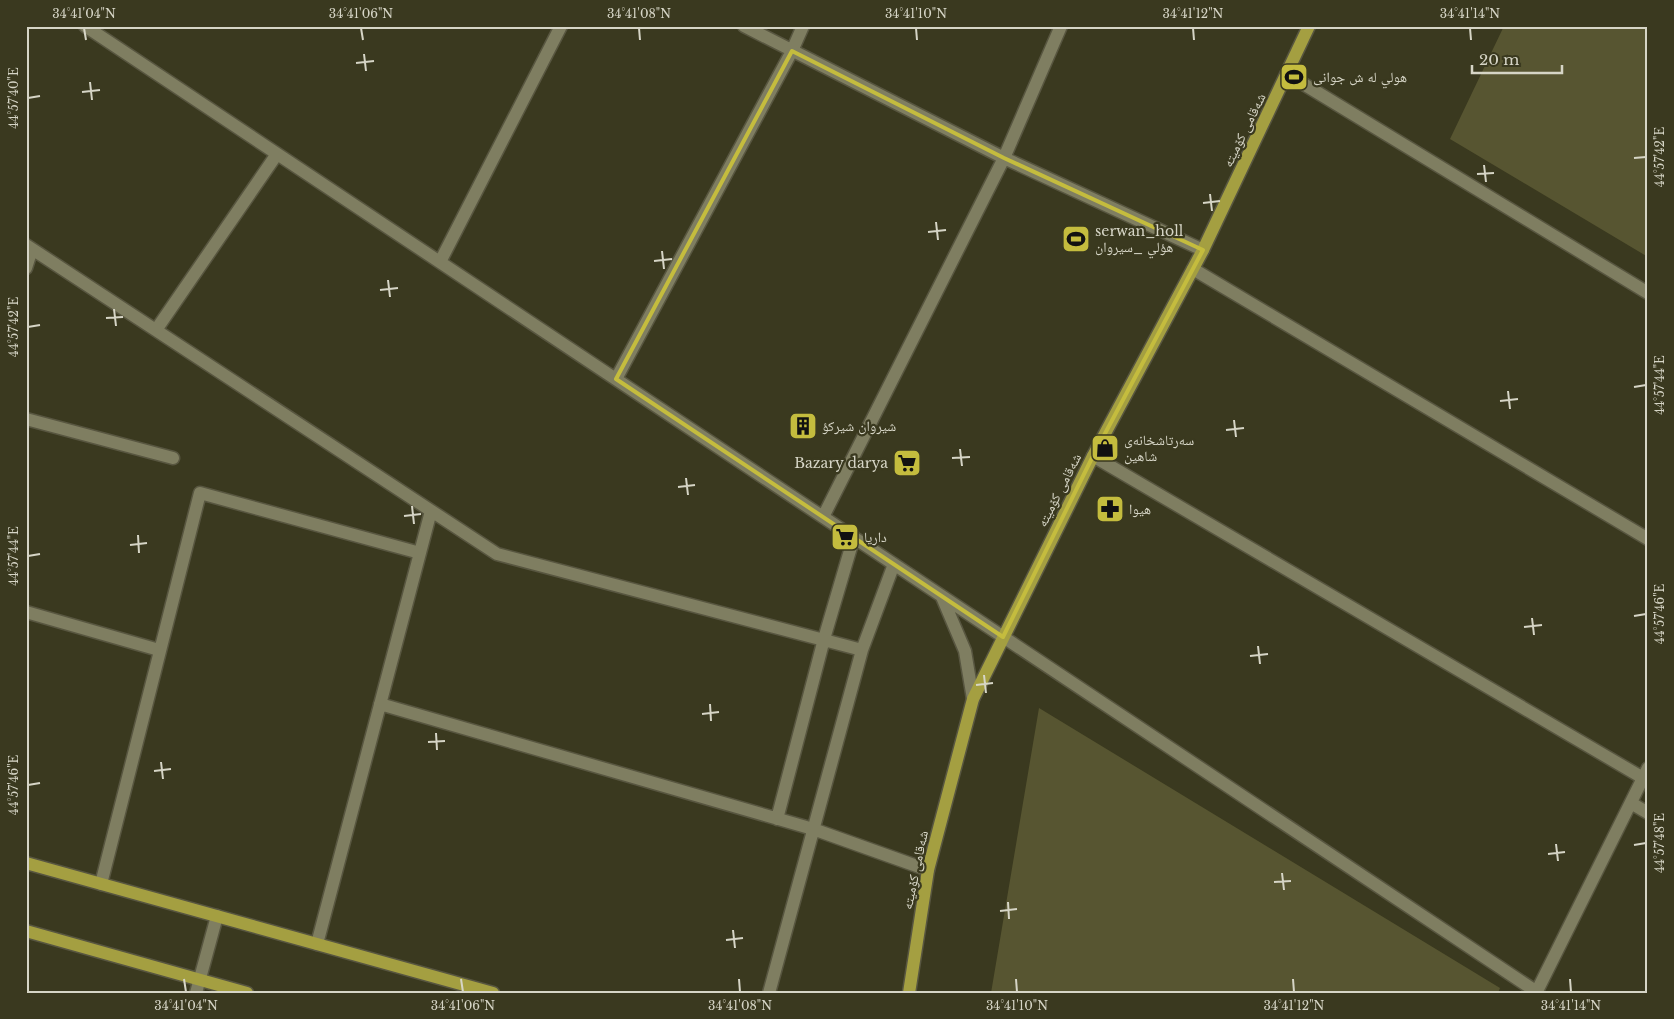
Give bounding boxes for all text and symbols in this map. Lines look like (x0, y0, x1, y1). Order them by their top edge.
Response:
text: 34°41'04"N (52, 6, 116, 21)
text: 34°41'06"N (329, 6, 393, 21)
text: 34°41'08"N (607, 6, 671, 21)
text: 34°41'10"N (885, 6, 947, 21)
text: 34°41'12"N (1163, 6, 1224, 21)
text: 34°41'14"N (1440, 6, 1500, 21)
scale bar (1472, 42, 1562, 74)
text: 20 m (1479, 50, 1519, 69)
sports icon: هولي له ش جوانى (1279, 62, 1309, 92)
text: 44°57'40"E (6, 67, 21, 129)
place label: هولي له ش جوانى (1313, 68, 1407, 89)
street label: شەقامی کۆمیتە (1218, 90, 1270, 170)
text: 44°57'42"E (1652, 127, 1667, 187)
place label: serwan_holl هؤلي _سيروان (1095, 222, 1184, 259)
sports icon: serwan_holl هؤلي _سيروان (1061, 224, 1091, 254)
text: 44°57'42"E (6, 297, 21, 357)
text: 44°57'44"E (1652, 355, 1667, 415)
building icon: شيروان شيركؤ (788, 411, 818, 441)
place label: شيروان شيركؤ (822, 417, 896, 435)
place label: سەرتاشخانەی شاهین (1124, 431, 1194, 465)
shop icon: سەرتاشخانەی شاهین (1090, 433, 1120, 463)
supermarket icon: Bazary darya (892, 448, 922, 478)
street label: شەقامی کۆمیتە (1033, 450, 1085, 530)
place label: Bazary darya (794, 454, 888, 472)
pharmacy icon: هیوا (1095, 494, 1125, 524)
place label: هیوا (1129, 500, 1151, 518)
supermarket icon: داريا (830, 522, 860, 552)
text: 44°57'44"E (6, 526, 21, 586)
place label: داريا (864, 528, 887, 546)
text: 44°57'46"E (1652, 583, 1667, 644)
text: 44°57'46"E (6, 754, 21, 815)
text: 44°57'48"E (1652, 813, 1667, 873)
street label: شەقامی کۆمیتە (898, 829, 932, 911)
text: 34°41'04"N (154, 998, 218, 1013)
text: 34°41'06"N (431, 998, 495, 1013)
text: 34°41'08"N (708, 998, 772, 1013)
text: 34°41'10"N (986, 998, 1048, 1013)
text: 34°41'12"N (1264, 998, 1325, 1013)
text: 34°41'14"N (1541, 998, 1601, 1013)

